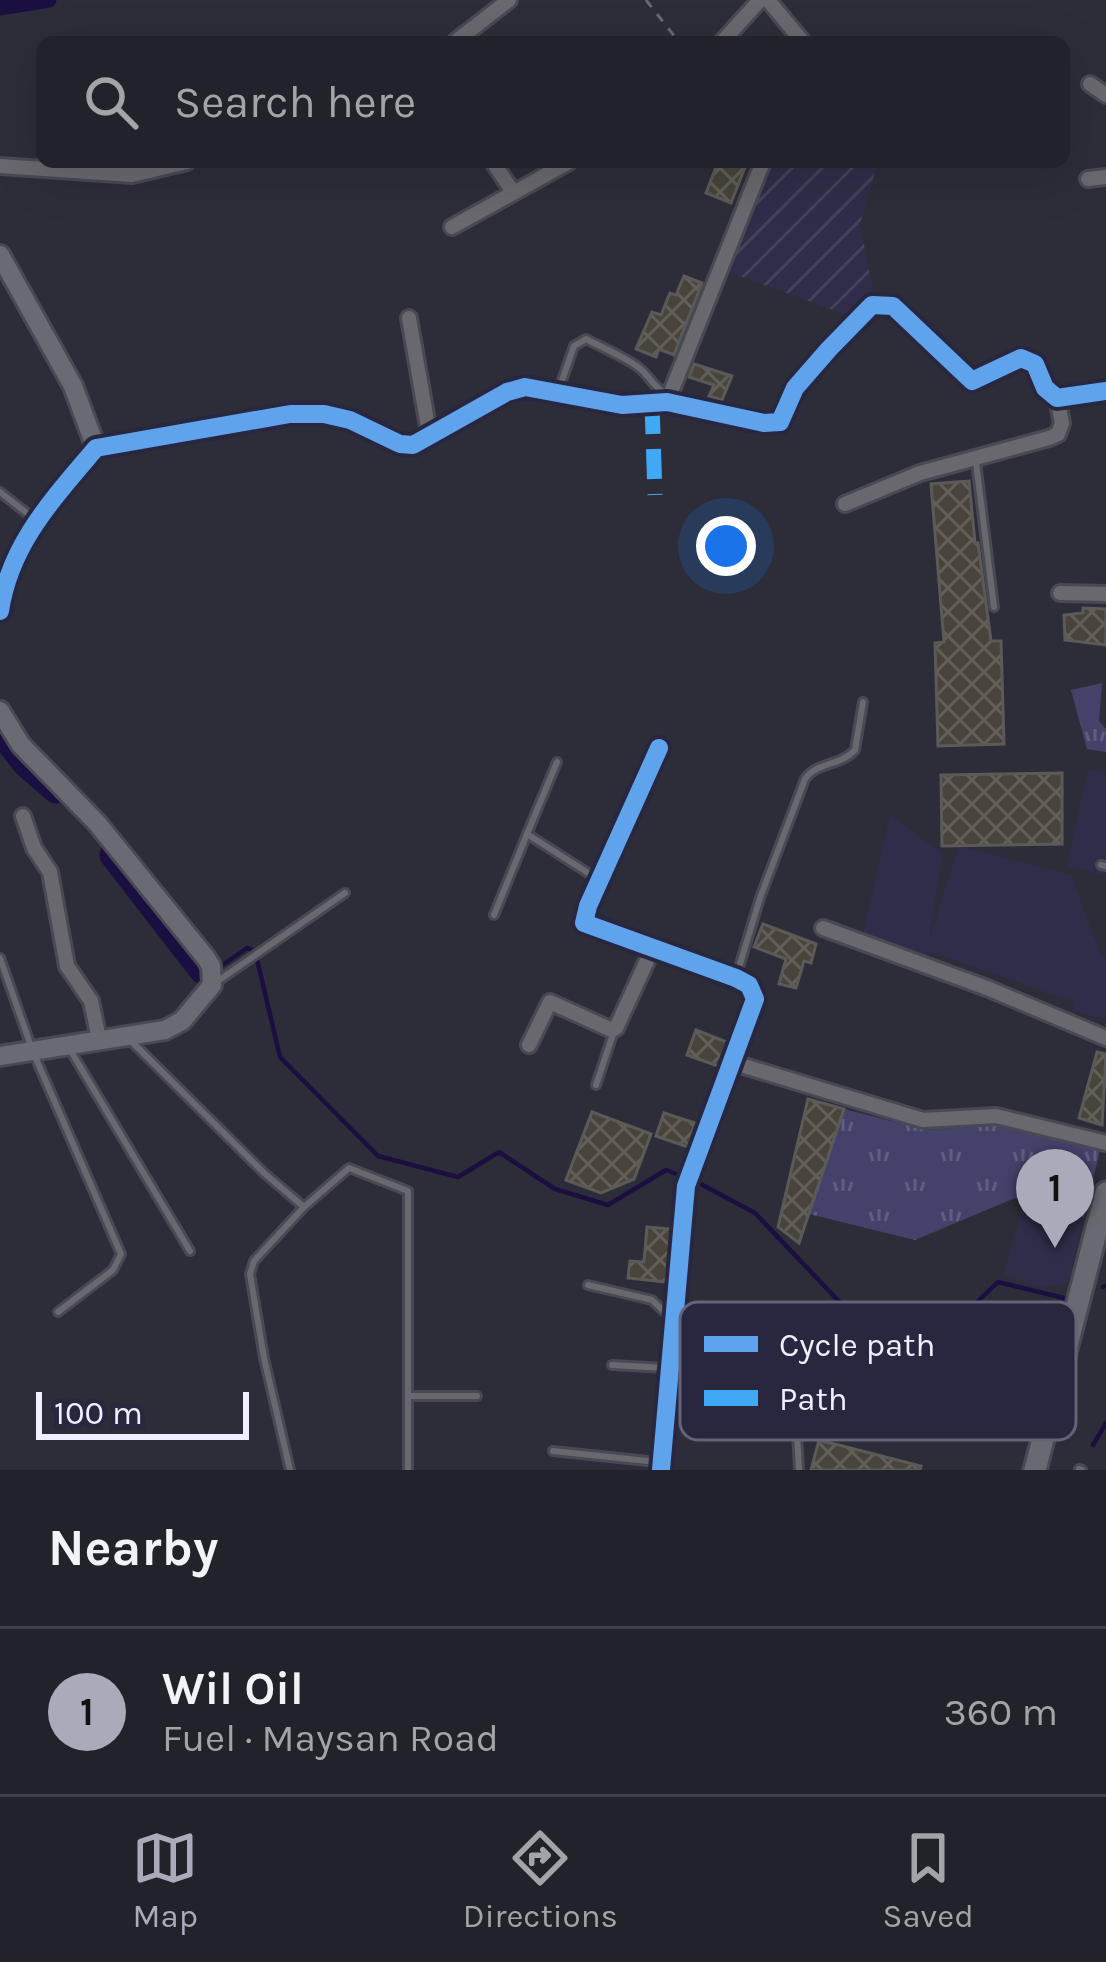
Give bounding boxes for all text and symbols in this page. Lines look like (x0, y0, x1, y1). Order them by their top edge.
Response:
search box (36, 36, 1070, 168)
icon: search (78, 69, 144, 135)
text: Search here (174, 76, 416, 128)
your location (696, 516, 756, 576)
pin: 1 (1016, 1149, 1094, 1248)
legend (680, 1302, 1076, 1440)
text: Cycle path (779, 1326, 935, 1364)
text: Path (779, 1380, 848, 1418)
scale bar (36, 1386, 249, 1439)
text: 100 m (54, 1394, 143, 1432)
text: Nearby (48, 1518, 218, 1578)
text: Wil Oil (162, 1663, 304, 1715)
text: 1 (80, 1689, 94, 1735)
text: 360 m (944, 1689, 1058, 1735)
text: Fuel · Maysan Road (162, 1715, 499, 1761)
tab: Map (132, 1825, 198, 1935)
tab: Directions (463, 1825, 618, 1935)
tab: Saved (883, 1825, 974, 1935)

